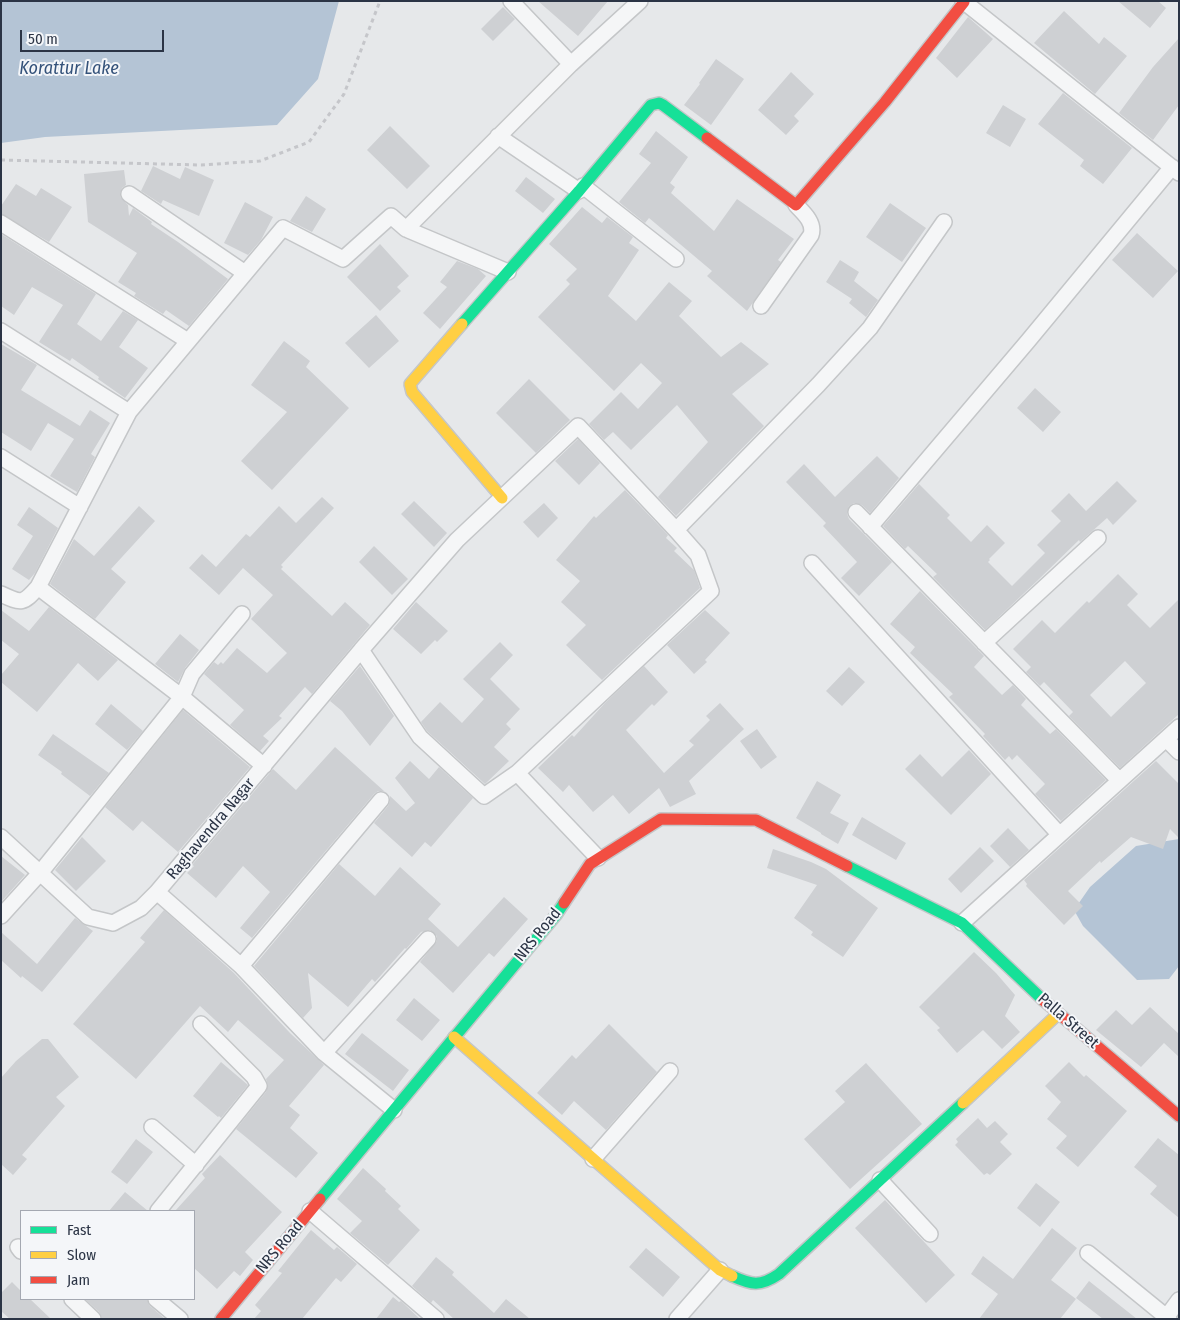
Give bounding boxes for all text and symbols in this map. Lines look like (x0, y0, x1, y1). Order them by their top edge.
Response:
scale bar (22, 20, 166, 52)
text: 50 m (28, 30, 58, 48)
water label: Korattur Lake (19, 58, 119, 80)
street label: Raghavendra Nagar (163, 774, 259, 884)
street label: NRS Road (511, 904, 565, 966)
street label: Palla Street (1034, 989, 1102, 1053)
legend (20, 1210, 195, 1300)
street label: NRS Road (252, 1217, 308, 1277)
text: Fast (67, 1221, 91, 1239)
text: Slow (67, 1246, 96, 1264)
text: Jam (67, 1271, 90, 1289)

